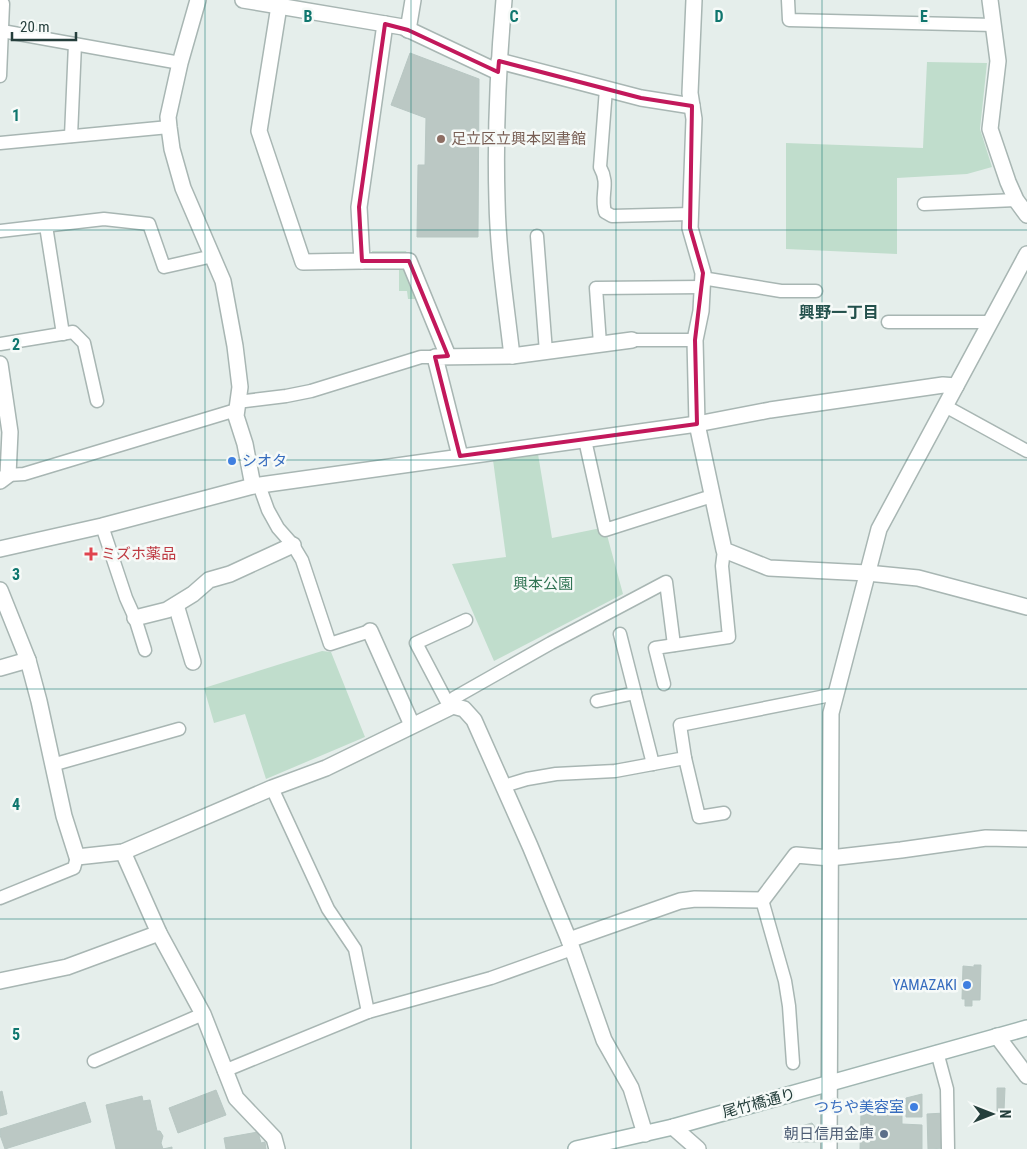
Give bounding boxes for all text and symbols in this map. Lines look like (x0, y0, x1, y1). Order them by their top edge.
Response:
text: B (304, 7, 313, 26)
text: C (509, 7, 519, 26)
text: D (714, 7, 724, 26)
text: E (920, 7, 928, 26)
scale bar (12, 10, 76, 42)
text: 20 m (20, 18, 50, 36)
text: 1 (12, 106, 20, 125)
place label: 足立区立興本図書館 (451, 130, 586, 148)
marker: 足立区立興本図書館 (435, 133, 447, 145)
district label: 興野一丁目 (799, 303, 879, 322)
text: 2 (12, 335, 20, 354)
place label: シオタ (242, 452, 287, 470)
marker: シオタ (226, 455, 238, 467)
place label: ミズホ薬品 (101, 545, 176, 563)
marker: ミズホ薬品 (85, 548, 97, 560)
text: 3 (12, 565, 20, 584)
park label: 興本公園 (513, 575, 573, 593)
text: 4 (12, 795, 20, 814)
place label: YAMAZAKI (893, 976, 957, 994)
marker: YAMAZAKI (961, 979, 973, 991)
text: 5 (12, 1025, 20, 1044)
street label: 尾竹橋通り (720, 1085, 798, 1121)
north arrow (967, 1089, 1017, 1139)
place label: つちや美容室 (814, 1098, 904, 1116)
marker: つちや美容室 (908, 1101, 920, 1113)
text: N (997, 1110, 1013, 1118)
place label: 朝日信用金庫 (784, 1125, 874, 1143)
marker: 朝日信用金庫 (878, 1128, 890, 1140)

